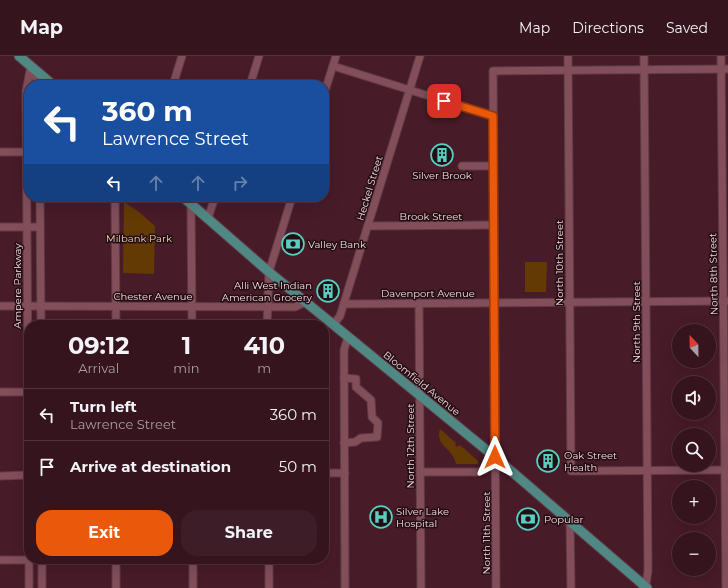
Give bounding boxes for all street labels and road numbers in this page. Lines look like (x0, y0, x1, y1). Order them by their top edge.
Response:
street label: Heckel Street (353, 154, 386, 222)
street label: Brook Street (400, 210, 462, 223)
street label: North 10th Street (553, 220, 566, 306)
street label: North 8th Street (706, 233, 721, 315)
street label: Ampere Parkway (11, 243, 24, 329)
street label: North 9th Street (630, 281, 643, 363)
street label: Davenport Avenue (381, 287, 475, 300)
street label: Chester Avenue (113, 290, 193, 303)
street label: Bloomfield Avenue (381, 348, 463, 418)
street label: North 12th Street (404, 404, 417, 488)
street label: North 11th Street (480, 492, 493, 574)

